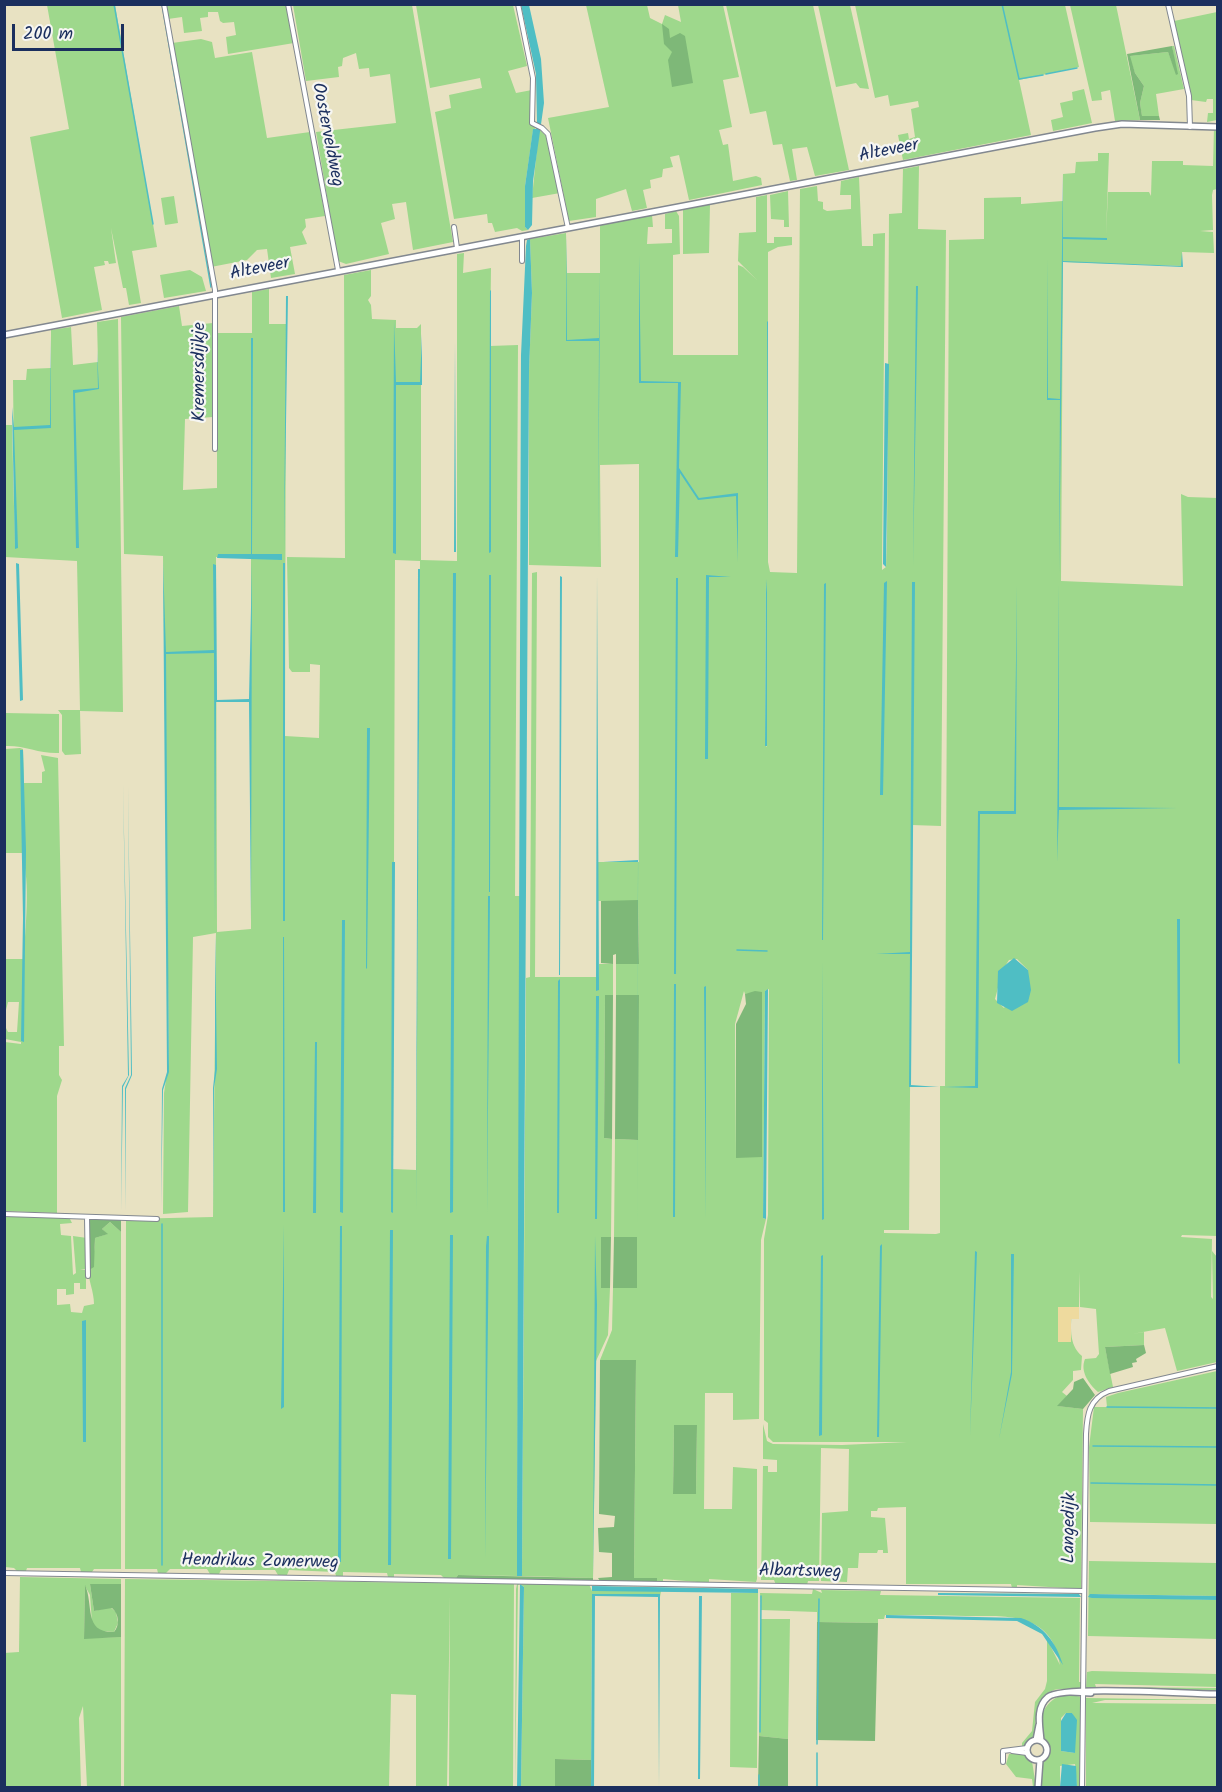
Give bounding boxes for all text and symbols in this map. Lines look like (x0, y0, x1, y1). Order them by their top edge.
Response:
scale bar (15, 12, 128, 50)
text: 200 m (23, 20, 73, 49)
street label: Oosterveldweg (305, 81, 347, 189)
street label: Alteveer (857, 136, 921, 168)
street label: Alteveer (228, 254, 292, 286)
street label: Kremersdijkje (190, 322, 212, 422)
street label: Langedijk (1060, 1492, 1082, 1564)
street label: Hendrikus Zomerweg (181, 1551, 339, 1575)
street label: Albartsweg (759, 1561, 841, 1585)

